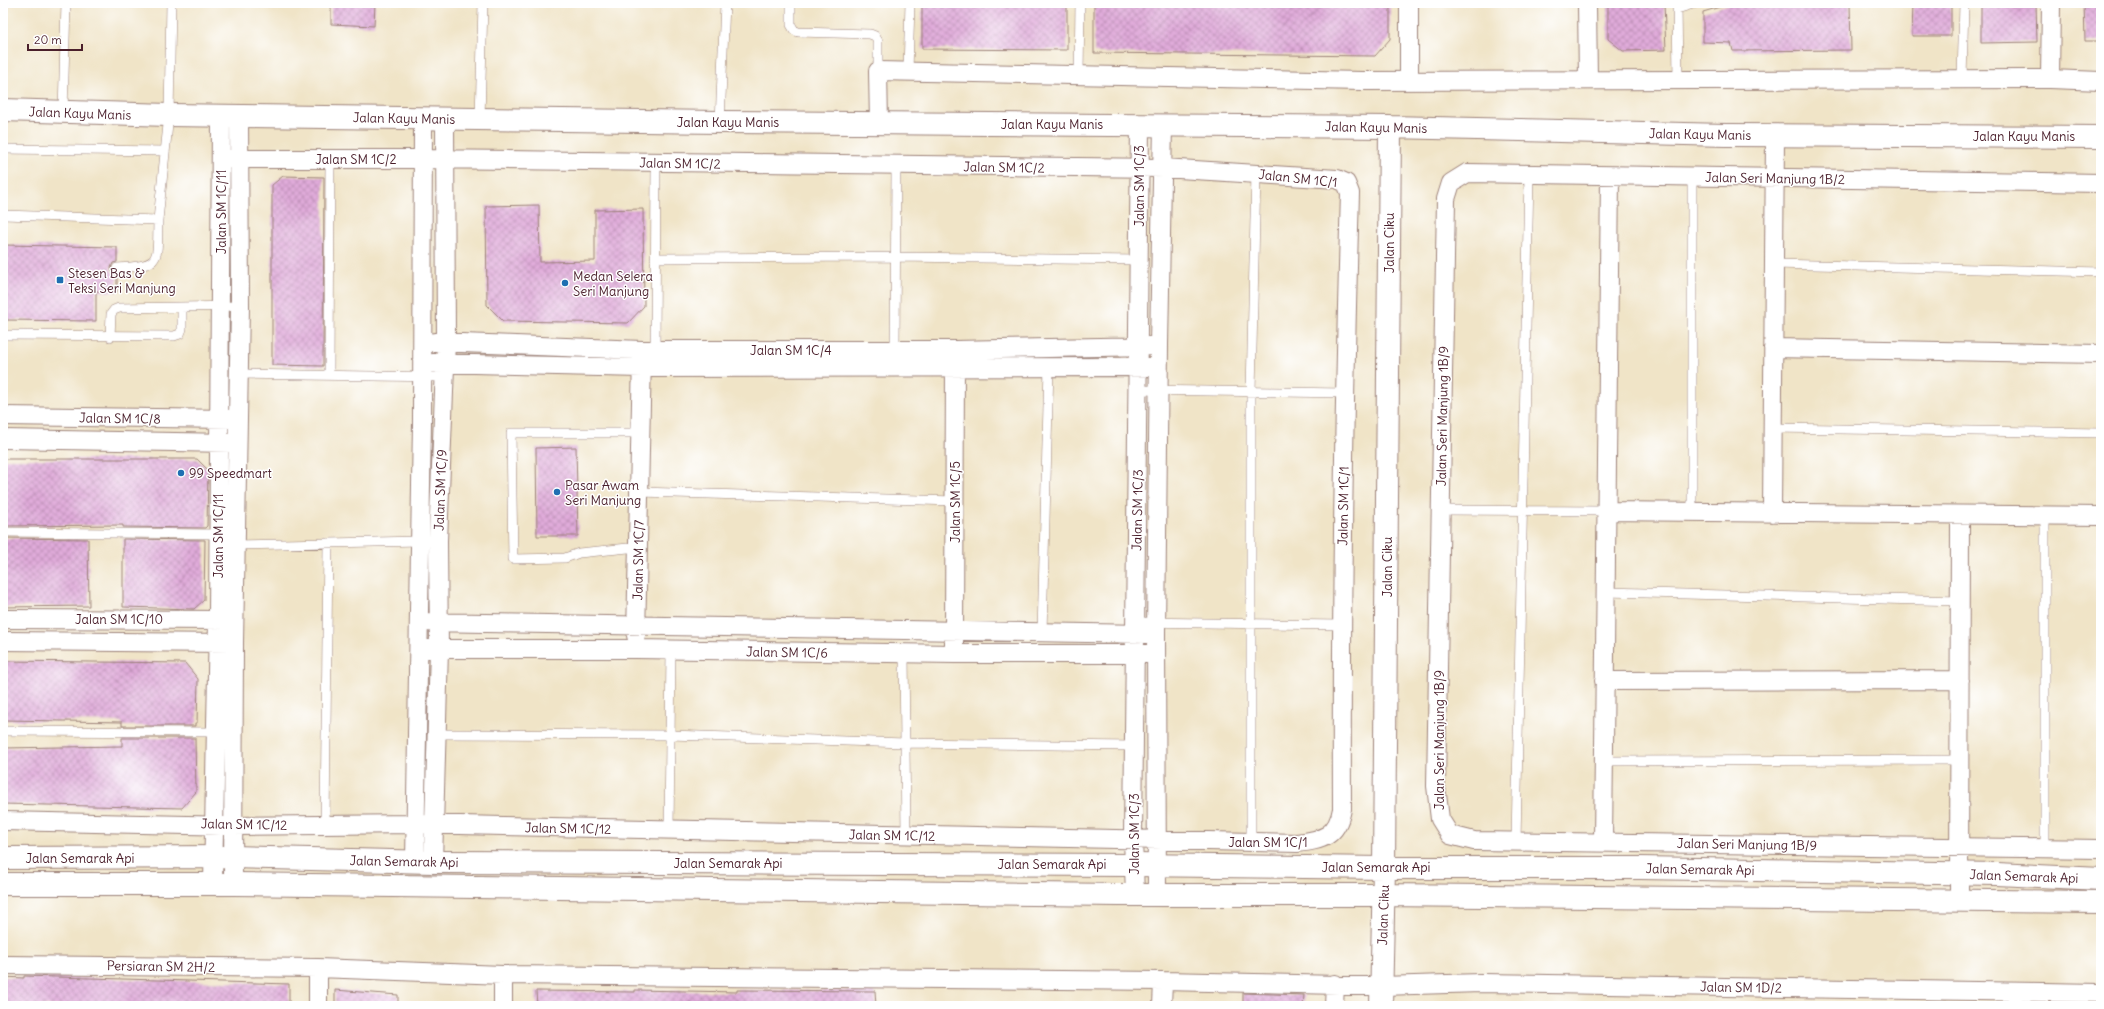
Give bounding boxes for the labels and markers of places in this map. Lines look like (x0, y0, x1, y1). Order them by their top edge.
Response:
place label: Stesen Bas & Teksi Seri Manjung (68, 265, 176, 297)
place label: Medan Selera Seri Manjung (573, 268, 653, 300)
marker: Stesen Bas & Teksi Seri Manjung (55, 275, 65, 285)
marker: Medan Selera Seri Manjung (560, 278, 570, 288)
place label: 99 Speedmart (189, 465, 272, 482)
marker: 99 Speedmart (176, 468, 186, 478)
place label: Pasar Awam Seri Manjung (565, 477, 641, 509)
marker: Pasar Awam Seri Manjung (552, 487, 562, 497)

